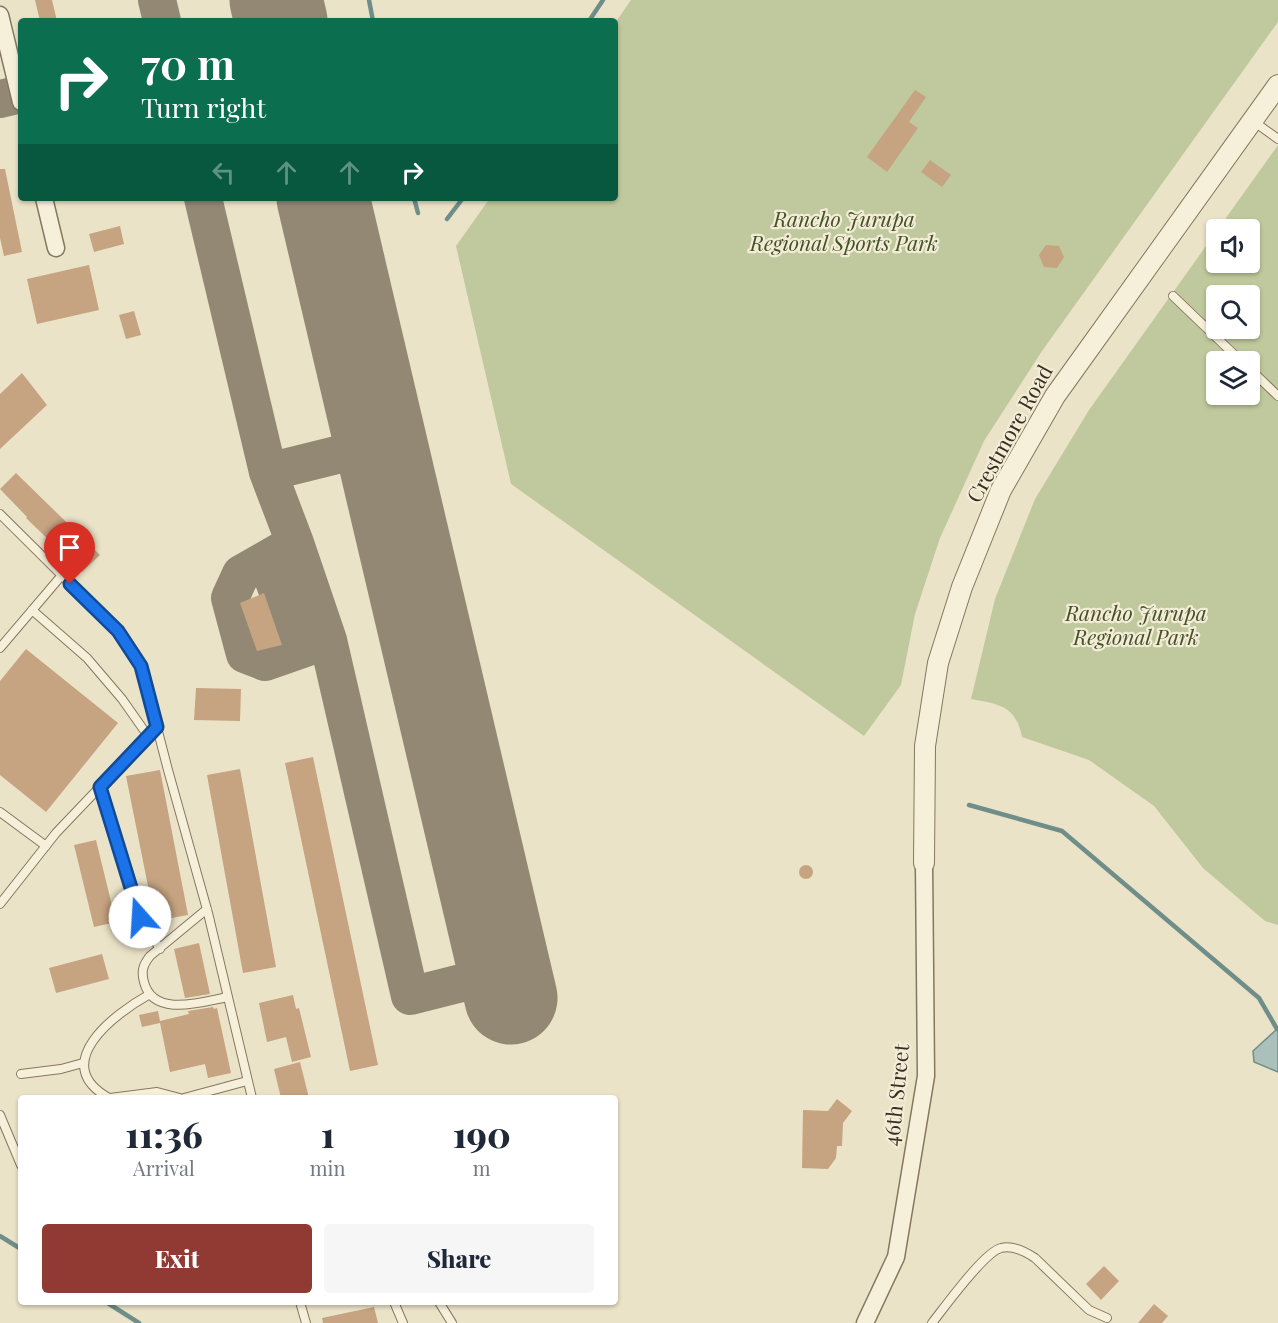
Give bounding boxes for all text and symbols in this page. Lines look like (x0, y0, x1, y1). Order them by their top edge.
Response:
text: 70 m (141, 35, 235, 91)
icon: right (42, 42, 120, 120)
text: Turn right (141, 89, 266, 125)
icon: left (207, 156, 240, 189)
icon: ahead (270, 156, 303, 189)
icon: ahead (333, 156, 366, 189)
icon: right (396, 156, 429, 189)
park label: Rancho Jurupa Regional Sports Park (749, 204, 938, 256)
map controls (1206, 219, 1260, 405)
button: sound (1206, 219, 1260, 273)
button: search (1206, 285, 1260, 339)
button: layers (1206, 351, 1260, 405)
street label: Crestmore Road (959, 359, 1058, 507)
pin (44, 522, 95, 584)
icon: arrive (53, 531, 86, 564)
park label: Rancho Jurupa Regional Park (1064, 598, 1207, 650)
position arrow (108, 885, 172, 949)
street label: 46th Street (876, 1042, 914, 1147)
text: 11:36 (125, 1109, 203, 1157)
text: 1 (321, 1109, 335, 1157)
text: 190 (453, 1109, 511, 1157)
text: Arrival (133, 1154, 195, 1181)
text: min (310, 1154, 345, 1181)
text: m (473, 1154, 491, 1181)
button: Exit (42, 1224, 312, 1293)
button: Share (324, 1224, 594, 1293)

